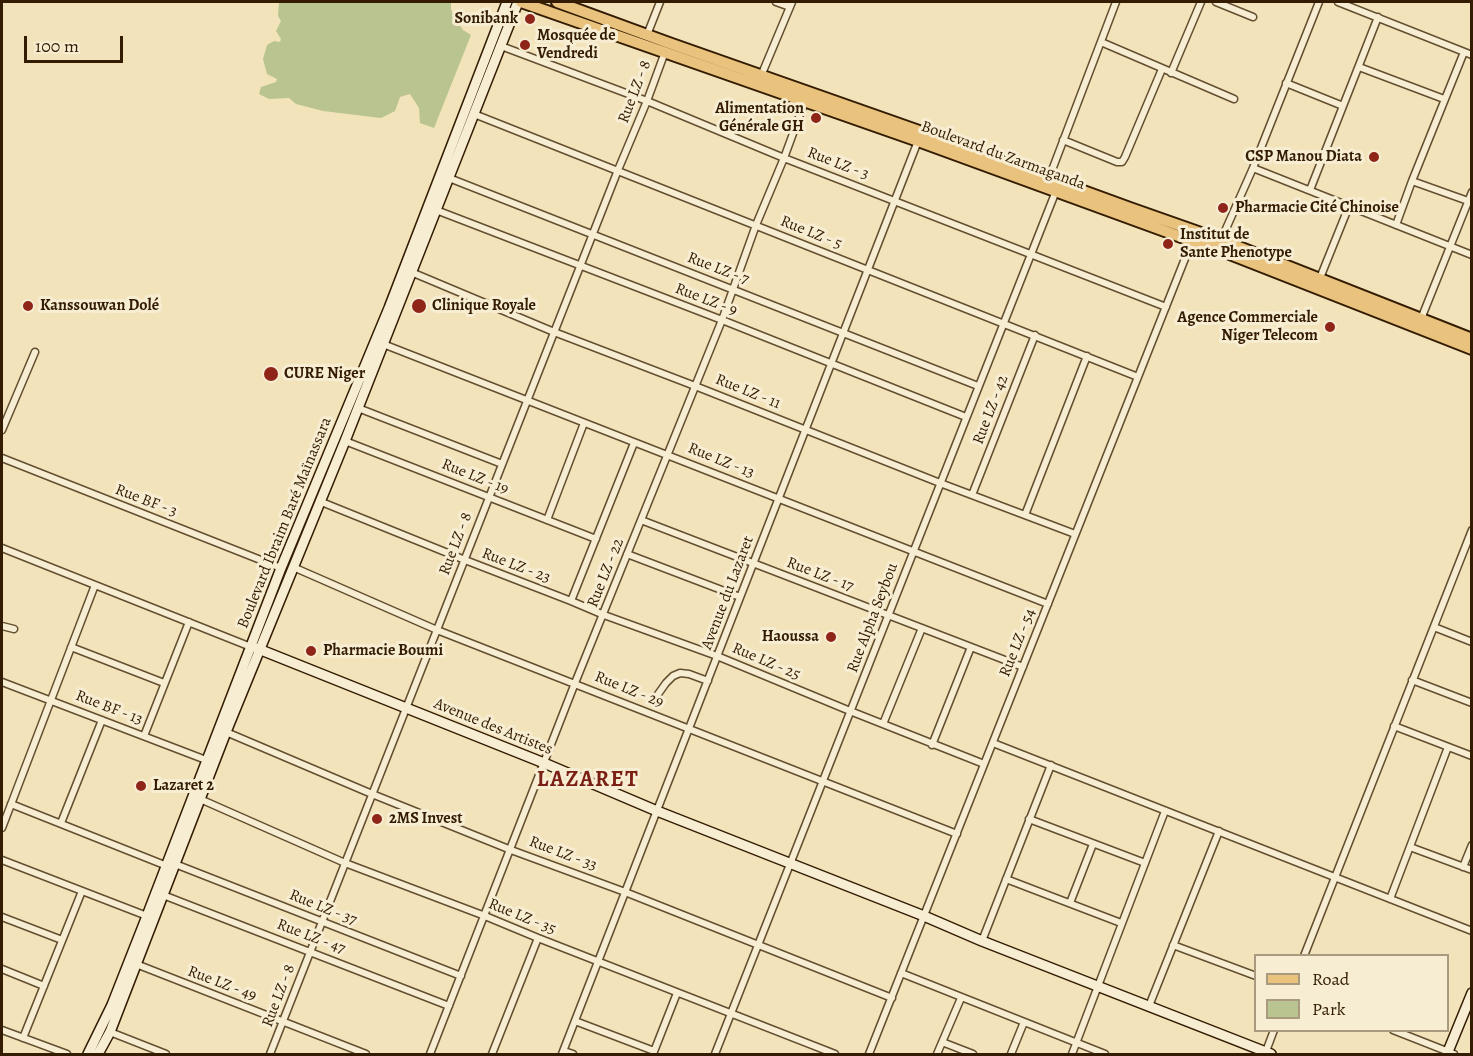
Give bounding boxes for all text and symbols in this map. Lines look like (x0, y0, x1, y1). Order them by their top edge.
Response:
place label: Sonibank (455, 9, 518, 29)
marker: Sonibank (523, 12, 537, 26)
scale bar (27, 24, 126, 62)
place label: Mosquée de Vendredi (537, 26, 616, 64)
text: 100 m (35, 34, 79, 58)
marker: Mosquée de Vendredi (518, 38, 532, 52)
street label: Rue LZ - 8 (614, 58, 656, 126)
place label: Alimentation Générale GH (715, 99, 804, 137)
marker: Alimentation Générale GH (809, 111, 823, 125)
street label: Boulevard du Zarmaganda (918, 117, 1088, 195)
street label: Rue LZ - 3 (804, 143, 872, 185)
place label: CSP Manou Diata (1245, 147, 1362, 167)
marker: CSP Manou Diata (1367, 150, 1381, 164)
place label: Pharmacie Cité Chinoise (1235, 198, 1399, 218)
marker: Pharmacie Cité Chinoise (1216, 201, 1230, 215)
street label: Rue LZ - 5 (777, 212, 845, 254)
place label: Institut de Sante Phenotype (1180, 225, 1292, 263)
marker: Institut de Sante Phenotype (1161, 237, 1175, 251)
street label: Rue LZ - 7 (684, 248, 752, 290)
street label: Rue LZ - 9 (672, 279, 740, 321)
place label: Kanssouwan Dolé (40, 296, 159, 316)
place label: Clinique Royale (432, 296, 536, 316)
marker: Clinique Royale (410, 297, 428, 315)
marker: Kanssouwan Dolé (21, 299, 35, 313)
place label: Agence Commerciale Niger Telecom (1177, 308, 1318, 346)
marker: Agence Commerciale Niger Telecom (1323, 320, 1337, 334)
place label: CURE Niger (284, 364, 365, 384)
marker: CURE Niger (262, 365, 280, 383)
street label: Rue LZ - 11 (712, 370, 784, 414)
street label: Rue LZ - 42 (969, 373, 1013, 447)
street label: Boulevard Ibraim Baré Maïnassara (234, 415, 336, 631)
street label: Rue LZ - 13 (685, 439, 757, 483)
street label: Rue LZ - 19 (439, 455, 511, 499)
street label: Rue BF - 3 (112, 480, 180, 522)
street label: Rue LZ - 8 (435, 510, 477, 578)
street label: Avenue du Lazaret (698, 534, 758, 652)
street label: Rue LZ - 22 (583, 536, 629, 610)
street label: Rue LZ - 23 (479, 544, 553, 588)
street label: Rue LZ - 17 (784, 553, 856, 597)
street label: Rue Alpha Seybou (843, 560, 903, 676)
street label: Rue LZ - 54 (996, 606, 1040, 680)
place label: Haoussa (762, 627, 819, 647)
marker: Haoussa (824, 630, 838, 644)
street label: Rue LZ - 25 (729, 639, 803, 685)
place label: Pharmacie Boumi (323, 641, 443, 661)
marker: Pharmacie Boumi (304, 644, 318, 658)
street label: Rue LZ - 29 (592, 667, 666, 713)
street label: Rue BF - 13 (73, 686, 145, 730)
street label: Avenue des Artistes (431, 694, 555, 760)
district label: LAZARET (537, 768, 639, 794)
place label: Lazaret 2 (153, 776, 214, 796)
marker: Lazaret 2 (134, 779, 148, 793)
place label: 2MS Invest (389, 809, 463, 829)
marker: 2MS Invest (370, 812, 384, 826)
street label: Rue LZ - 33 (526, 832, 600, 876)
street label: Rue LZ - 37 (286, 886, 360, 930)
street label: Rue LZ - 35 (485, 895, 559, 939)
street label: Rue LZ - 47 (274, 915, 348, 959)
legend (1254, 954, 1449, 1032)
street label: Rue LZ - 49 (185, 962, 259, 1006)
street label: Rue LZ - 8 (258, 962, 300, 1030)
text: Road (1312, 967, 1349, 991)
text: Park (1312, 997, 1346, 1021)

